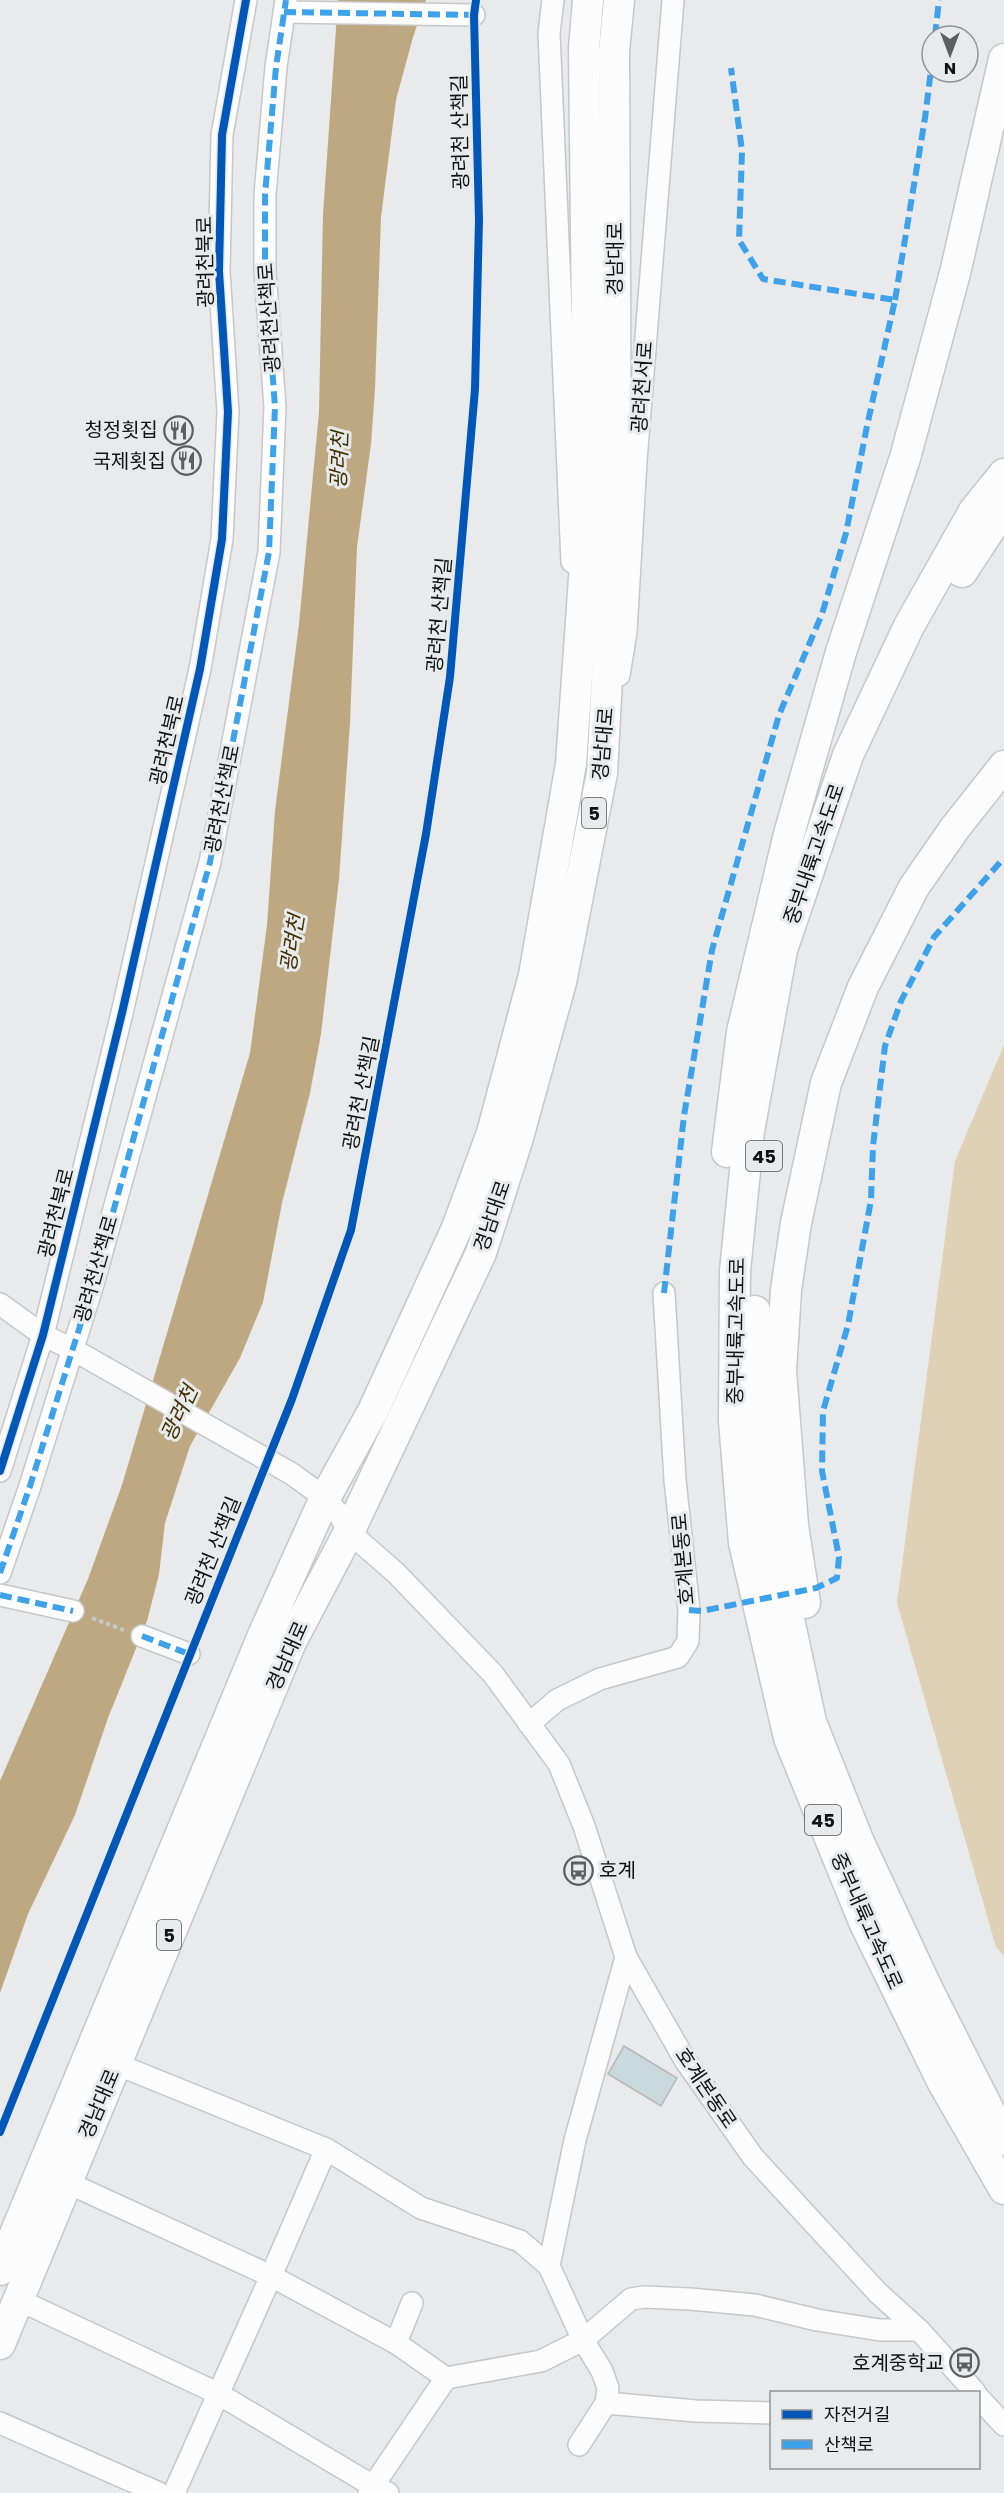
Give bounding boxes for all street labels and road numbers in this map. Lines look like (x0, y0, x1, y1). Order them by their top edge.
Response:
street label: 광려천 산책길 (445, 74, 475, 190)
street label: 광려천북로 (190, 216, 220, 308)
street label: 경남대로 (601, 222, 629, 296)
street label: 광려천산책로 (251, 262, 287, 374)
street label: 광려천서로 (625, 340, 659, 434)
street label: 광려천 산책길 (420, 556, 458, 674)
street label: 광려천북로 (143, 692, 191, 788)
street label: 경남대로 (586, 706, 620, 782)
street label: 광려천산책로 (198, 742, 246, 856)
street label: 중부내륙고속도로 (777, 780, 851, 928)
road number: 5 (582, 798, 606, 828)
street label: 광려천 산책길 (336, 1034, 386, 1152)
road number: 45 (746, 1141, 782, 1171)
street label: 광려천북로 (31, 1165, 81, 1261)
street label: 경남대로 (467, 1177, 517, 1255)
street label: 광려천산책로 (67, 1212, 125, 1326)
street label: 중부내륙고속도로 (721, 1257, 751, 1405)
street label: 광려천 산책길 (178, 1492, 248, 1610)
street label: 호계본동로 (665, 1512, 701, 1606)
street label: 경남대로 (259, 1617, 315, 1695)
road number: 45 (805, 1805, 841, 1835)
street label: 중부내륙고속도로 (824, 1848, 910, 1994)
road number: 5 (157, 1920, 181, 1950)
street label: 호계본동로 (669, 2042, 743, 2134)
street label: 경남대로 (72, 2065, 126, 2143)

